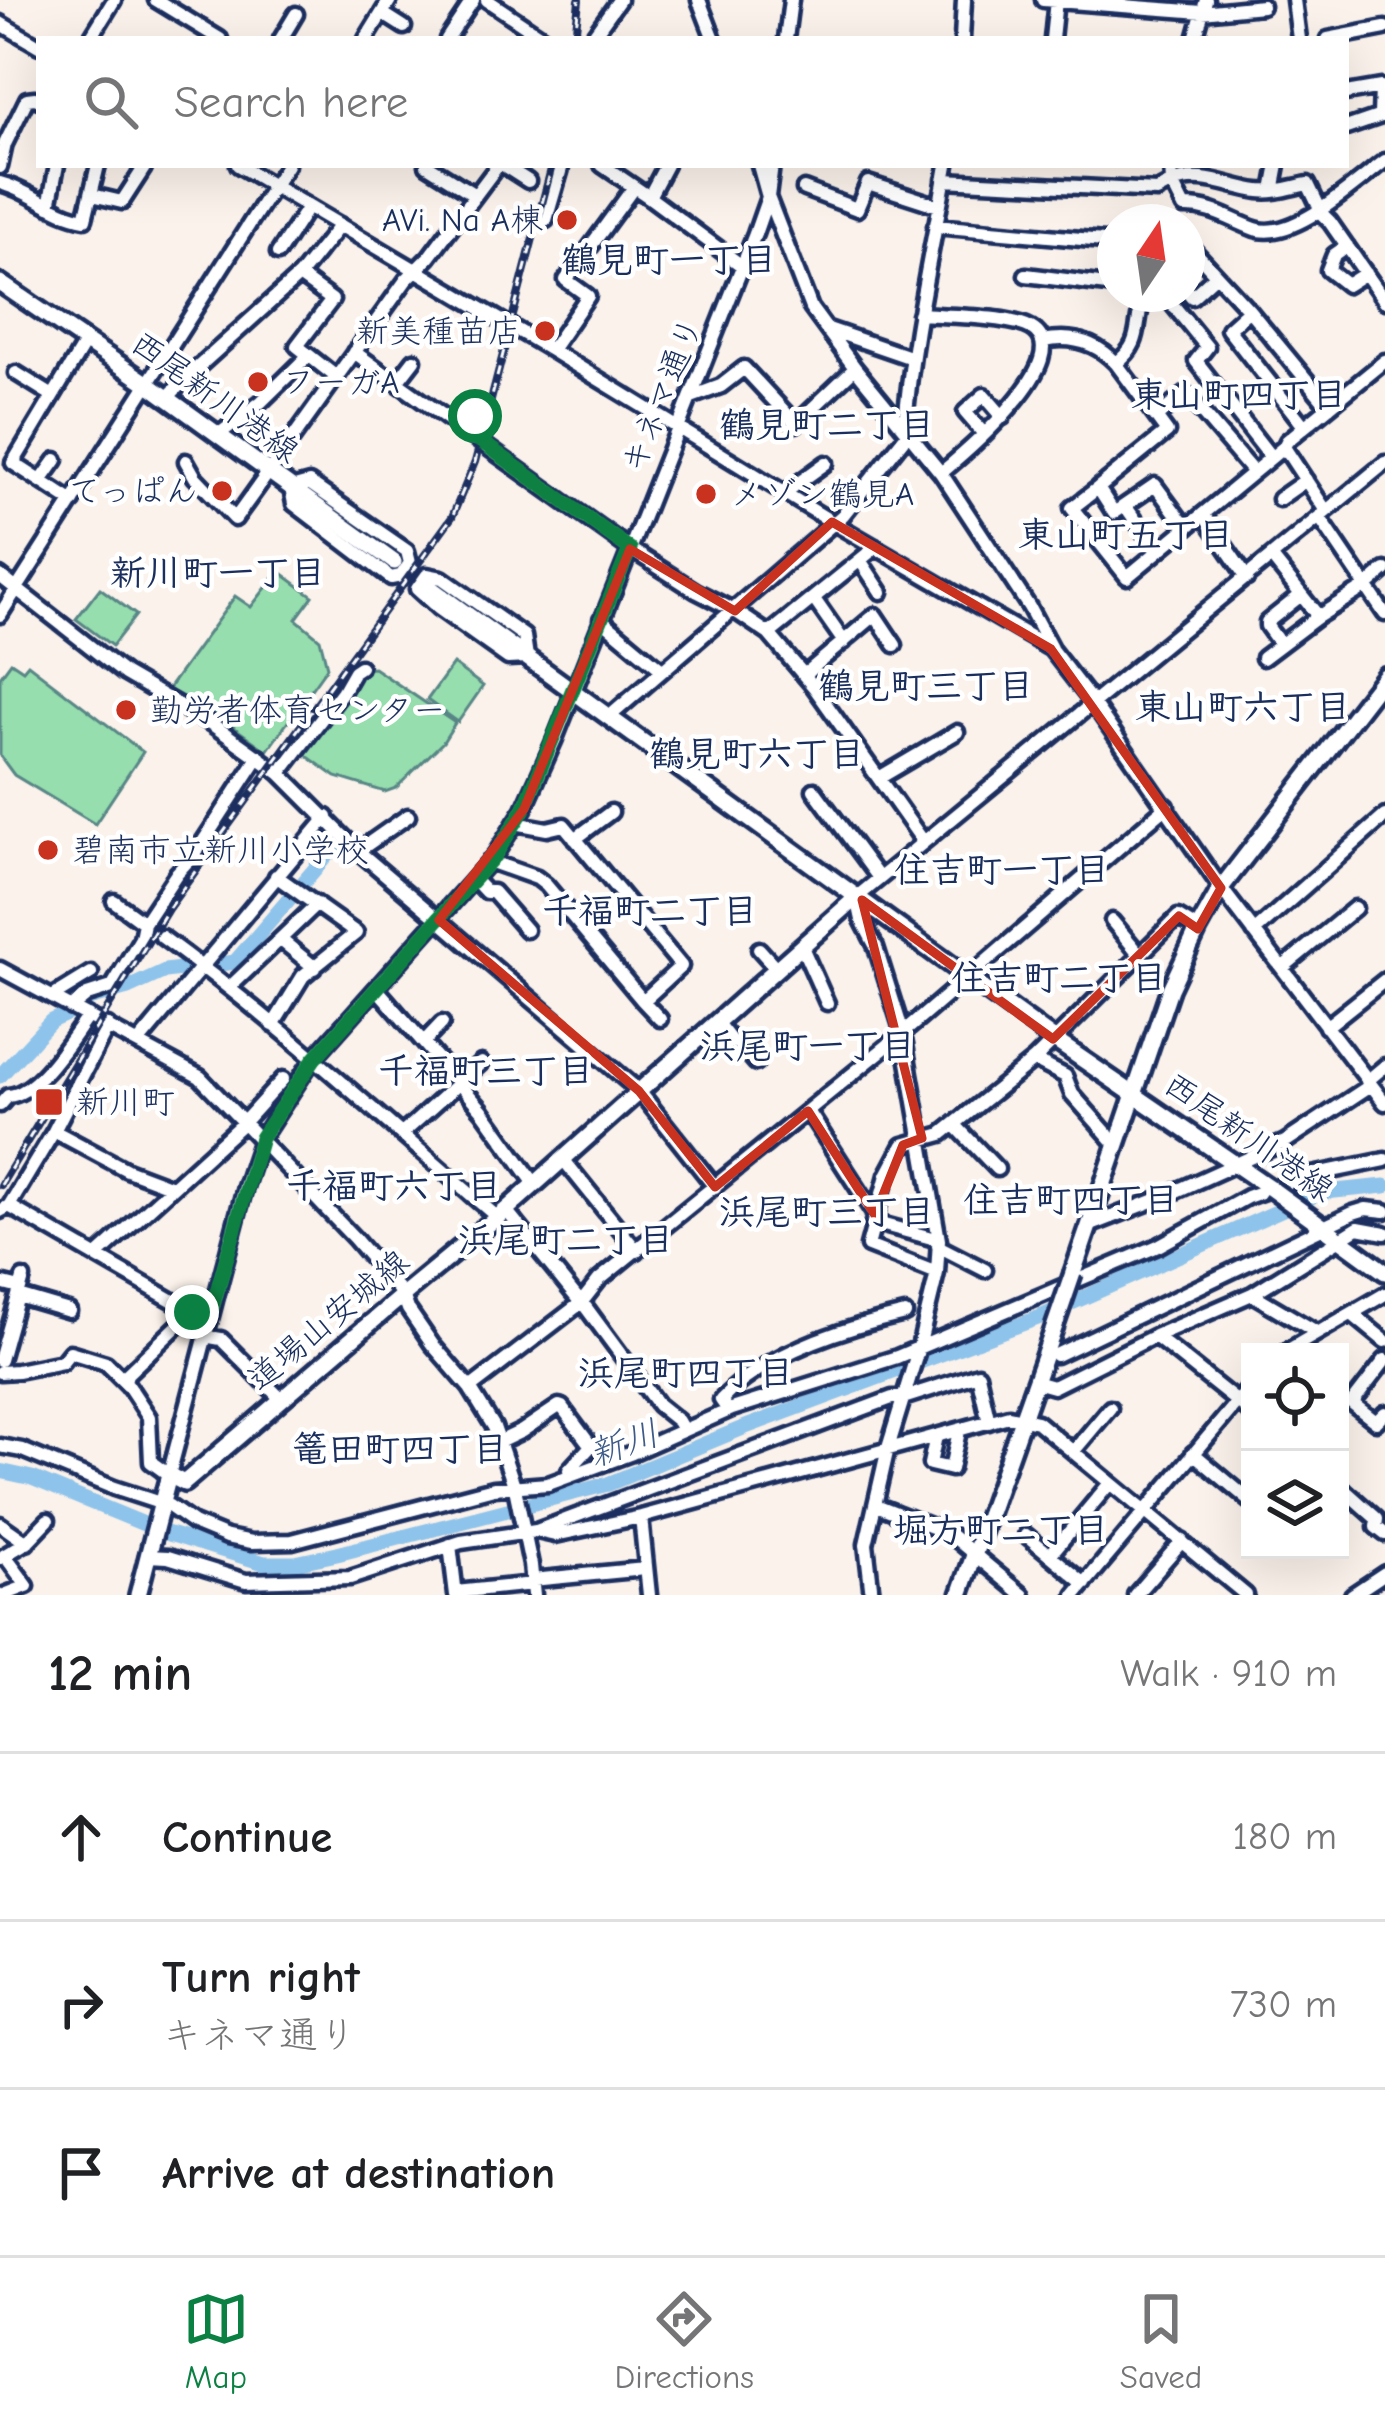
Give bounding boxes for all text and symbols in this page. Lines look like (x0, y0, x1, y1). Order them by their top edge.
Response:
search box (36, 36, 1349, 168)
icon: search (78, 69, 144, 135)
text: Search here (174, 76, 408, 128)
place label: AVi. Na A棟 (382, 201, 543, 239)
north arrow (1097, 204, 1205, 312)
marker: AVi. Na A棟 (554, 207, 580, 233)
district label: 鶴見町一丁目 (561, 240, 777, 281)
street label: キネマ通り (613, 311, 711, 479)
place label: 新美種苗店 (356, 312, 521, 350)
marker: 新美種苗店 (532, 318, 558, 344)
street label: 西尾新川港線 (124, 323, 306, 471)
place label: フーガA (282, 363, 400, 401)
marker: フーガA (245, 369, 271, 395)
district label: 東山町四丁目 (1131, 375, 1347, 416)
route start (448, 389, 502, 443)
district label: 鶴見町二丁目 (719, 405, 935, 446)
place label: てっぱん (68, 472, 198, 510)
place label: メゾン鶴見A (730, 475, 914, 513)
marker: てっぱん (209, 478, 235, 504)
marker: メゾン鶴見A (693, 481, 719, 507)
district label: 東山町五丁目 (1018, 515, 1234, 556)
district label: 新川町一丁目 (110, 553, 326, 594)
district label: 鶴見町三丁目 (818, 666, 1034, 707)
district label: 東山町六丁目 (1135, 687, 1351, 728)
place label: 勤労者体育センター (150, 691, 446, 729)
marker: 勤労者体育センター (113, 697, 139, 723)
district label: 鶴見町六丁目 (649, 734, 865, 775)
place label: 碧南市立新川小学校 (72, 831, 369, 869)
marker: 碧南市立新川小学校 (35, 837, 61, 863)
district label: 住吉町一丁目 (894, 850, 1110, 891)
district label: 千福町二丁目 (542, 891, 758, 932)
district label: 住吉町二丁目 (951, 958, 1167, 999)
district label: 浜尾町一丁目 (700, 1026, 916, 1067)
district label: 千福町三丁目 (378, 1051, 594, 1092)
street label: 西尾新川港線 (1157, 1065, 1341, 1209)
place label: 新川町 (76, 1083, 175, 1121)
marker: 新川町 (33, 1086, 65, 1118)
district label: 千福町六丁目 (286, 1166, 502, 1207)
district label: 住吉町四丁目 (963, 1180, 1179, 1221)
district label: 浜尾町三丁目 (719, 1192, 935, 1233)
district label: 浜尾町二丁目 (458, 1220, 674, 1261)
street label: 道場山安城線 (240, 1242, 416, 1398)
route end (165, 1285, 219, 1339)
map controls (1241, 1343, 1349, 1559)
button: locate (1241, 1343, 1349, 1451)
district label: 浜尾町四丁目 (578, 1353, 794, 1394)
water label: 新川 (583, 1412, 665, 1476)
district label: 篭田町四丁目 (292, 1429, 508, 1470)
button: layers (1241, 1451, 1349, 1559)
district label: 堀方町二丁目 (893, 1510, 1109, 1551)
text: 12 min (48, 1644, 192, 1703)
text: Walk · 910 m (1120, 1651, 1337, 1696)
icon: ahead (48, 1804, 114, 1870)
text: Continue (162, 1811, 332, 1863)
text: 180 m (1232, 1814, 1337, 1859)
text: Turn right (162, 1951, 360, 2003)
icon: right (48, 1972, 114, 2038)
text: 730 m (1230, 1982, 1337, 2027)
text: キネマ通り (162, 2013, 357, 2058)
icon: arrive (48, 2140, 114, 2206)
text: Arrive at destination (162, 2147, 555, 2199)
tab: Map (183, 2286, 249, 2396)
tab: Directions (615, 2286, 754, 2396)
tab: Saved (1120, 2286, 1202, 2396)

